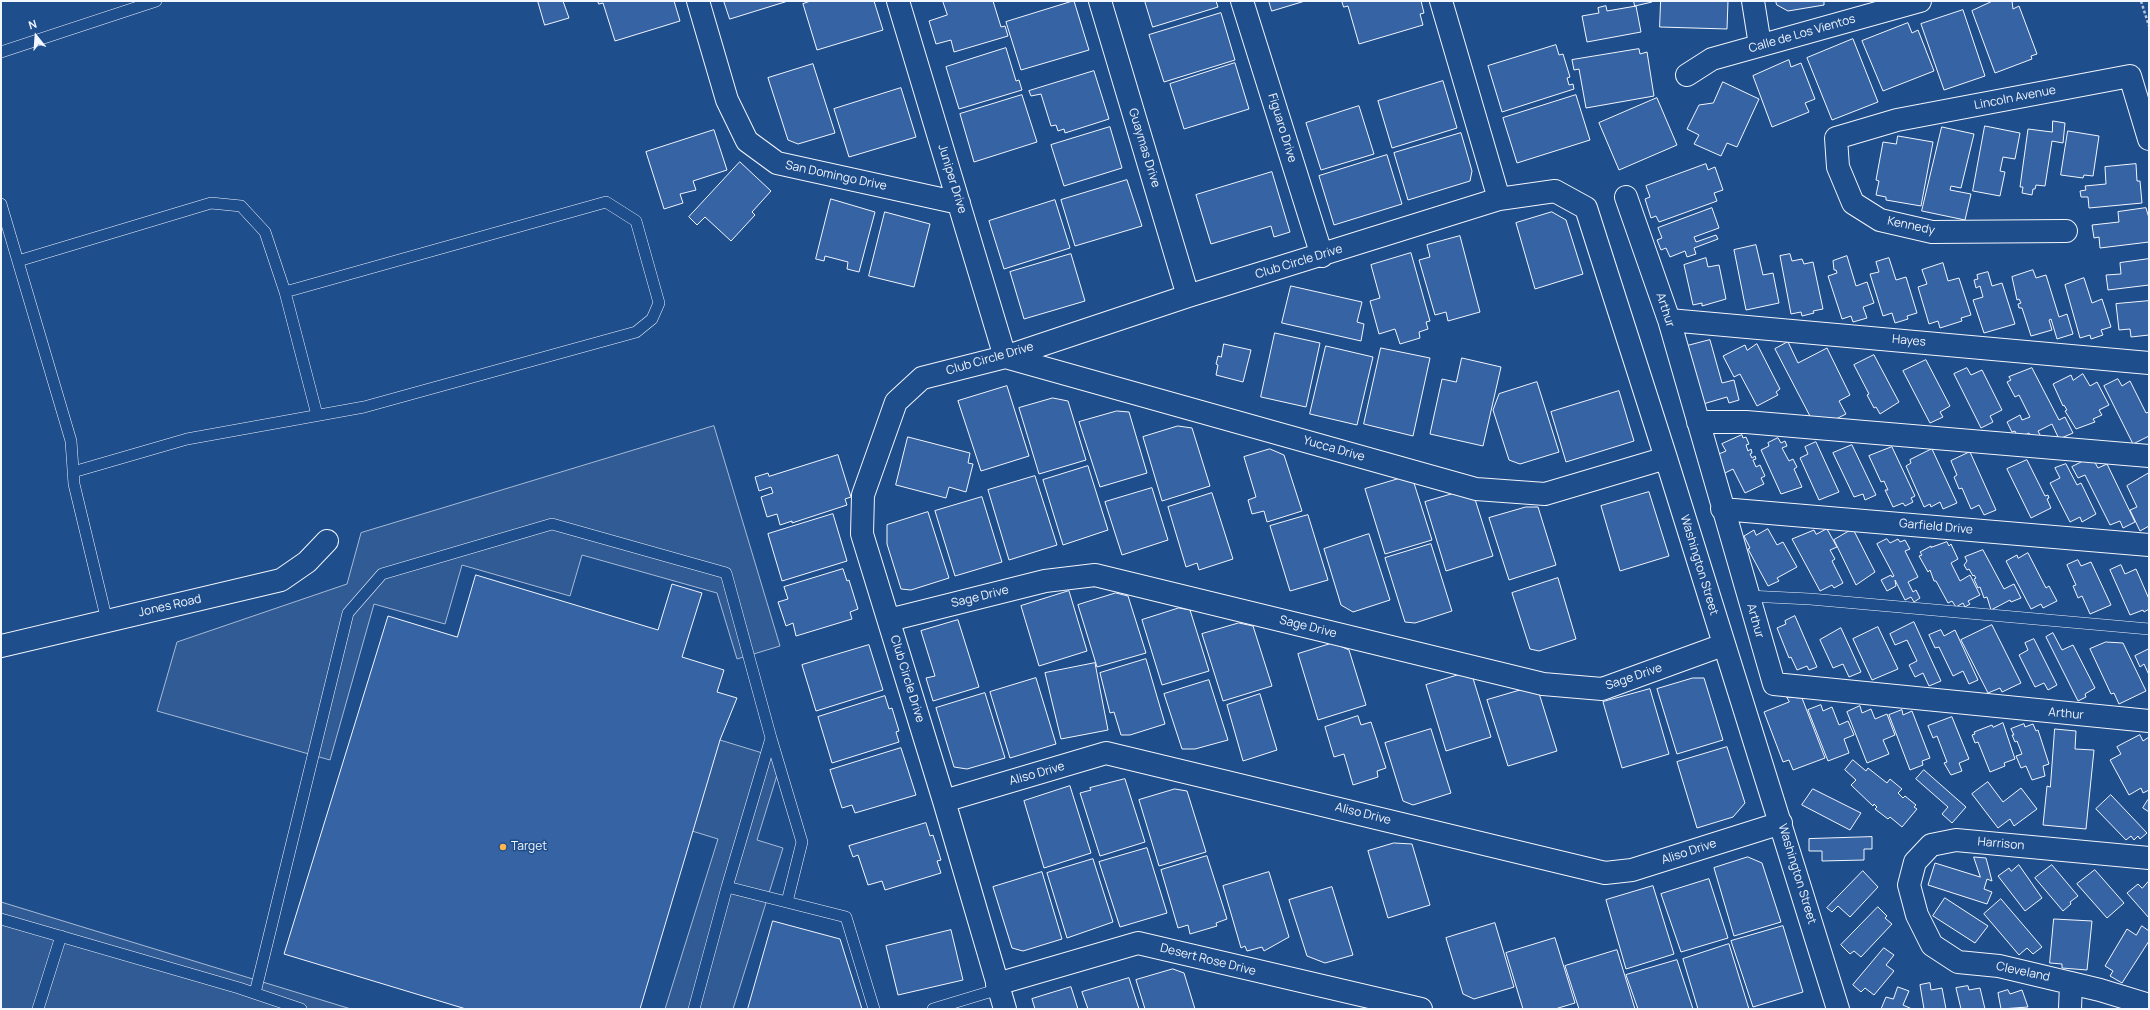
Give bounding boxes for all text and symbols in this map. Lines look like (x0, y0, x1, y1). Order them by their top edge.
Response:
street label: Calle de Los Vientos (1747, 12, 1857, 56)
north arrow (16, 16, 56, 56)
text: N (26, 16, 38, 32)
street label: Lincoln Avenue (1973, 83, 2057, 113)
street label: Figuaro Drive (1265, 92, 1299, 164)
street label: Guaymas Drive (1125, 107, 1163, 189)
street label: Juniper Drive (935, 143, 969, 215)
street label: San Domingo Drive (784, 158, 888, 194)
street label: Kennedy (1886, 214, 1936, 238)
street label: Club Circle Drive (1254, 242, 1344, 282)
street label: Arthur (1653, 291, 1677, 329)
street label: Hayes (1891, 332, 1927, 350)
street label: Club Circle Drive (945, 340, 1035, 378)
street label: Yucca Drive (1301, 433, 1367, 465)
street label: Washington Street (1677, 513, 1721, 617)
street label: Garfield Drive (1898, 517, 1974, 537)
street label: Sage Drive (950, 583, 1010, 611)
street label: Jones Road (137, 592, 203, 620)
street label: Arthur (1743, 602, 1767, 640)
street label: Sage Drive (1278, 613, 1338, 641)
street label: Club Circle Drive (887, 634, 927, 724)
street label: Sage Drive (1604, 661, 1664, 693)
street label: Arthur (2048, 705, 2084, 723)
street label: Aliso Drive (1008, 759, 1066, 789)
street label: Aliso Drive (1334, 800, 1392, 828)
street label: Washington Street (1775, 822, 1819, 926)
street label: Harrison (1977, 835, 2025, 853)
street label: Aliso Drive (1660, 836, 1718, 868)
place label: Target (511, 840, 547, 854)
marker: Target (498, 842, 508, 852)
street label: Desert Rose Drive (1159, 941, 1257, 979)
street label: Cleveland (1995, 959, 2051, 985)

